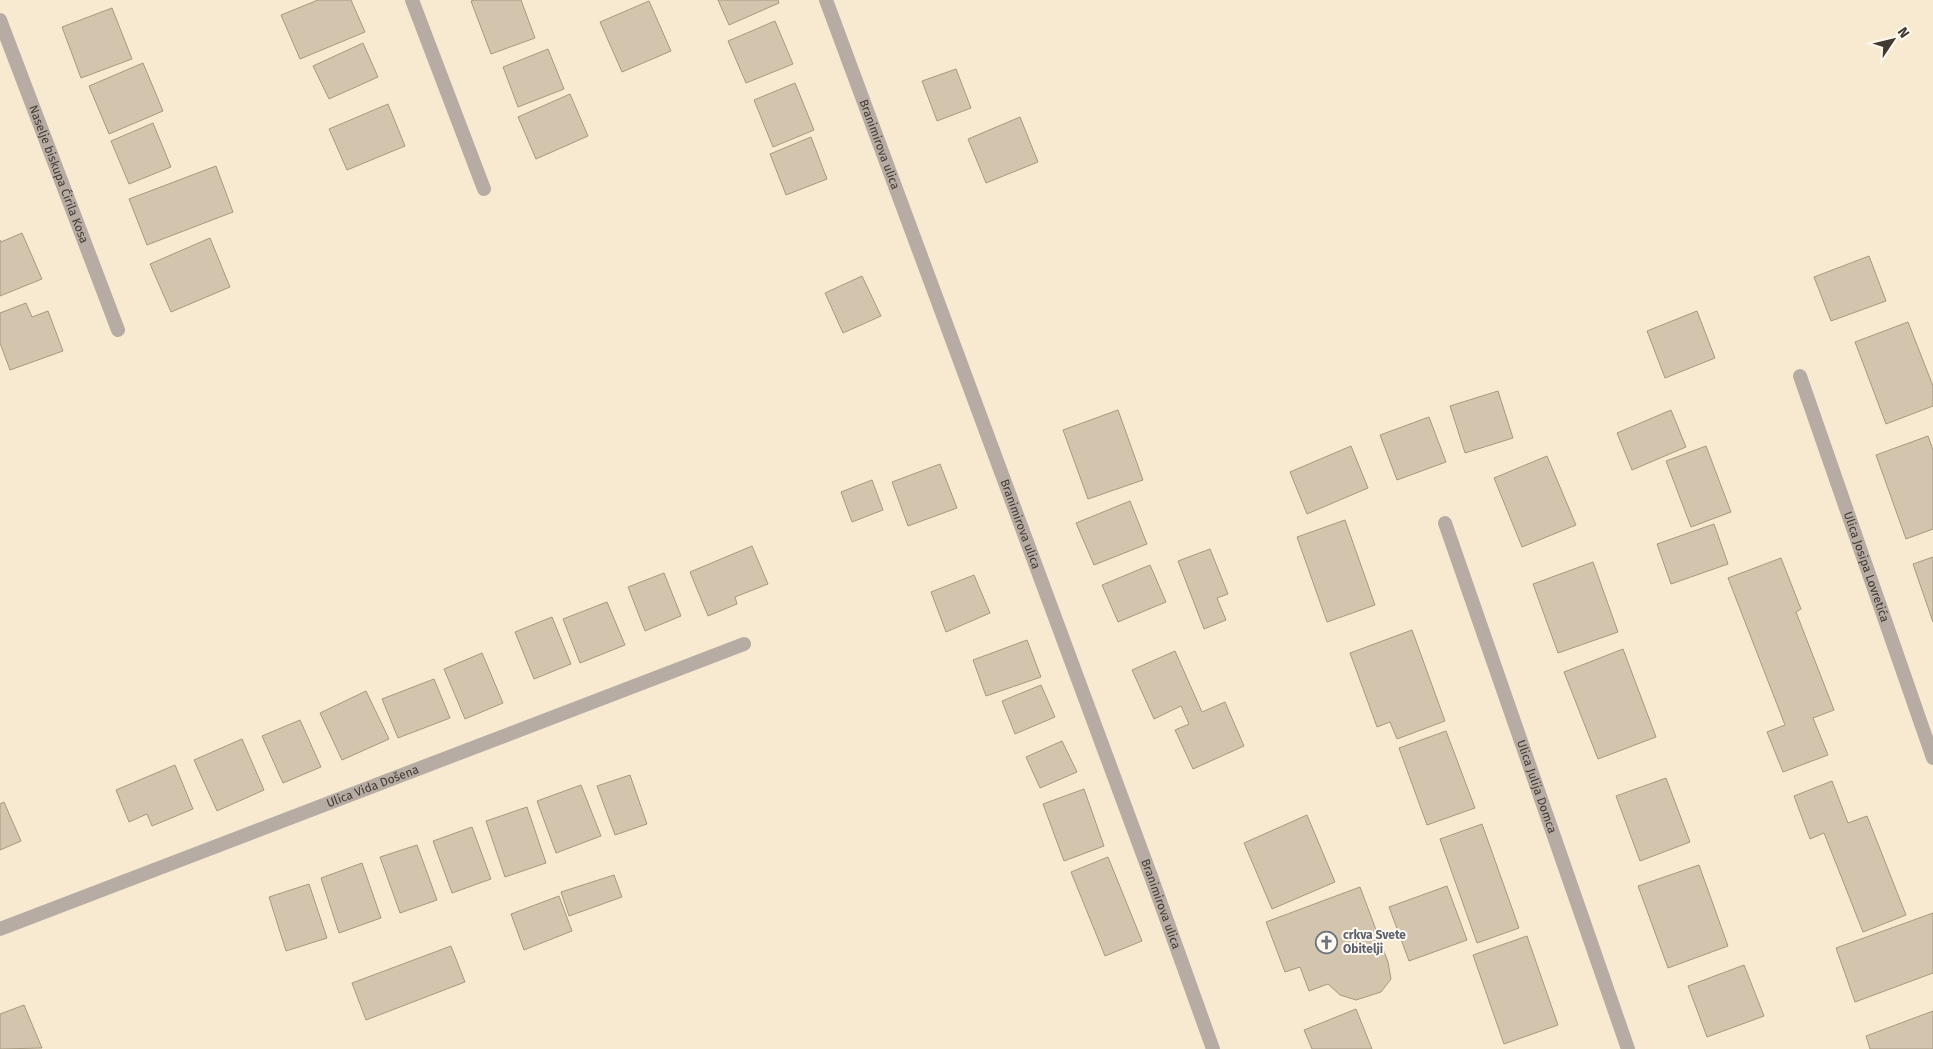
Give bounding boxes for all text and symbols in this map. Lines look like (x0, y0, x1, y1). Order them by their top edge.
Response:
north arrow (1868, 15, 1918, 65)
text: N (1894, 24, 1913, 42)
street label: Branimirova ulica (856, 97, 903, 191)
street label: Naselje biskupa Ćirila Kosa (26, 103, 91, 245)
street label: Branimirova ulica (997, 477, 1043, 571)
street label: Ulica Josipa Lovretića (1841, 510, 1892, 624)
street label: Ulica Julija Domca (1514, 738, 1559, 835)
street label: Ulica Vida Došena (324, 762, 421, 810)
street label: Branimirova ulica (1138, 857, 1184, 951)
place label: crkva Svete Obitelji (1343, 928, 1406, 956)
church icon: crkva Svete Obitelji (1315, 930, 1339, 954)

